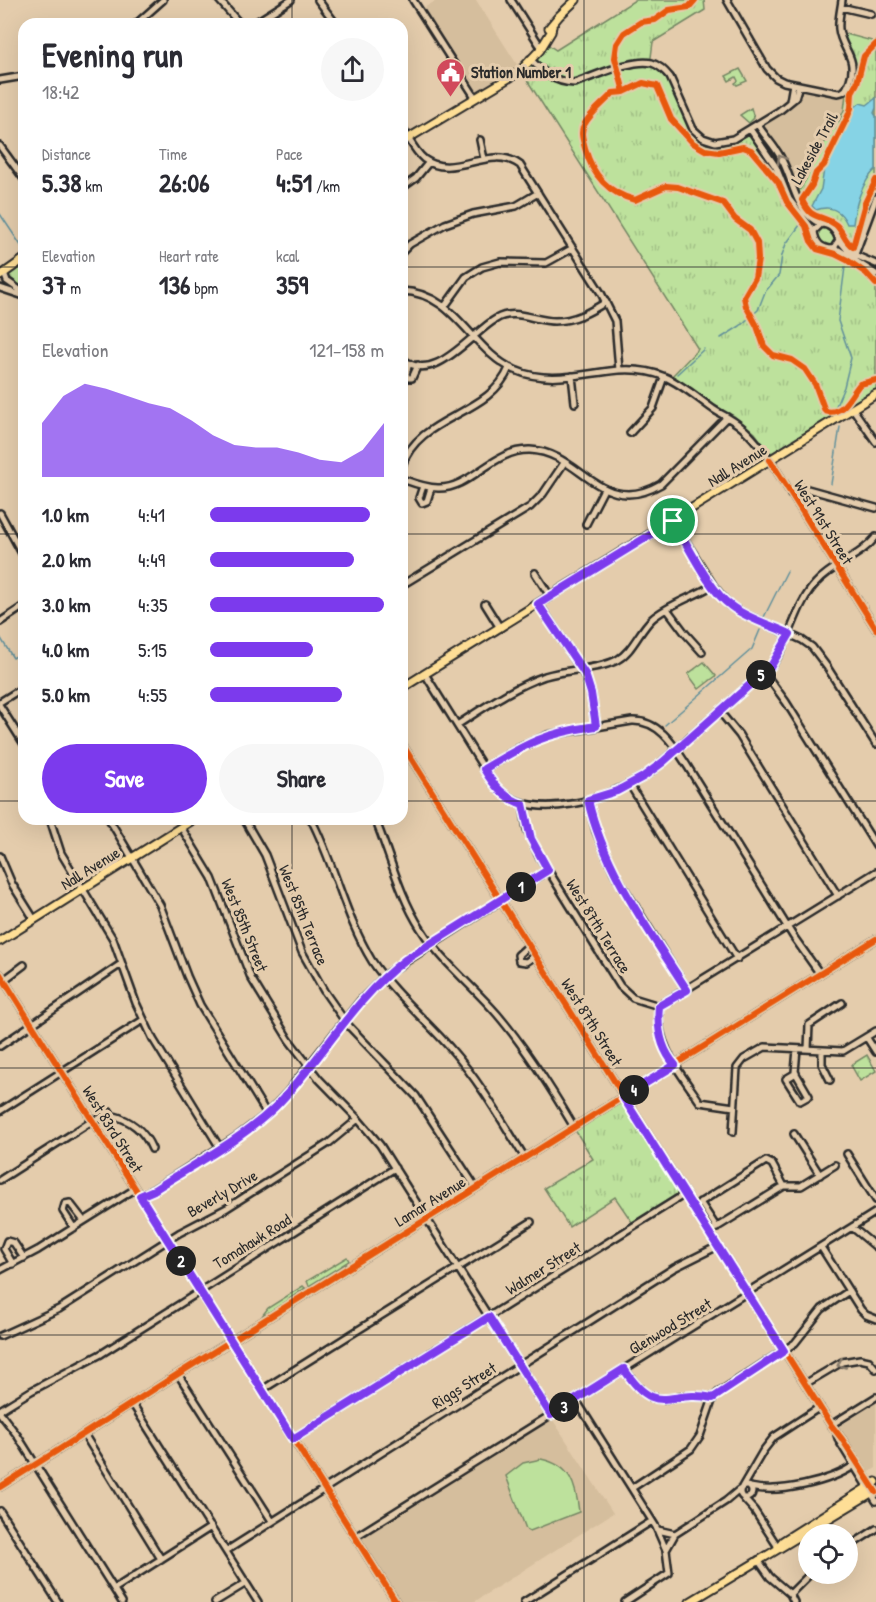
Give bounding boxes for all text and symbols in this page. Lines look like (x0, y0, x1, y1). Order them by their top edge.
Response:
text: Evening run (42, 33, 183, 77)
button: share (321, 38, 384, 101)
public building icon: Station Number 1 (434, 56, 466, 98)
place label: Station Number 1 (471, 61, 571, 83)
text: 18:42 (42, 78, 79, 105)
street label: Lakeside Trail (785, 107, 843, 188)
text: Distance (42, 143, 91, 165)
text: Time (159, 143, 187, 165)
text: Pace (276, 143, 303, 165)
one-way arrow (776, 154, 788, 165)
text: 5.38 (42, 165, 81, 200)
text: 26:06 (159, 165, 210, 200)
text: 4:51 (276, 165, 312, 200)
text: km (81, 175, 103, 197)
text: /km (312, 175, 340, 197)
text: Elevation (42, 245, 95, 267)
text: Heart rate (159, 245, 219, 267)
text: kcal (276, 245, 299, 267)
text: 37 (42, 267, 67, 302)
text: 136 (159, 267, 190, 302)
text: 359 (276, 267, 308, 302)
text: m (67, 277, 81, 299)
text: bpm (190, 277, 218, 299)
text: Elevation (42, 336, 108, 363)
text: 121–158 m (309, 336, 384, 363)
street label: Nall Avenue (703, 438, 771, 492)
street label: West 91st Street (789, 476, 859, 569)
pin (647, 495, 698, 546)
text: 1.0 km (42, 501, 89, 528)
text: 4:41 (138, 501, 165, 528)
icon: arrive (656, 504, 689, 537)
text: 2.0 km (42, 546, 91, 573)
text: 4:49 (138, 546, 165, 573)
text: 3.0 km (42, 591, 91, 618)
text: 4:35 (138, 591, 168, 618)
text: 4.0 km (42, 636, 89, 663)
text: 5:15 (138, 636, 167, 663)
pin: 5 (746, 660, 776, 690)
text: 5 (758, 664, 764, 686)
text: 5.0 km (42, 681, 90, 708)
text: 4:55 (138, 681, 167, 708)
button: Save (42, 744, 207, 813)
button: Share (219, 744, 384, 813)
street label: Nall Avenue (56, 841, 124, 895)
street label: West 85th Terrace (274, 862, 334, 969)
pin: 1 (506, 872, 536, 902)
street label: West 85th Street (216, 875, 274, 975)
street label: West 87th Terrace (561, 875, 637, 978)
text: 1 (518, 876, 524, 898)
street label: West 87th Street (556, 974, 628, 1070)
pin: 4 (619, 1075, 649, 1105)
text: 4 (631, 1079, 637, 1101)
street label: West 83rd Street (77, 1081, 149, 1177)
street label: Beverly Drive (183, 1164, 262, 1222)
street label: Lamar Avenue (390, 1170, 470, 1231)
street label: Tomahawk Road (209, 1208, 295, 1274)
street label: Walmer Street (501, 1236, 585, 1300)
pin: 2 (166, 1246, 196, 1276)
text: 2 (177, 1250, 185, 1272)
street label: Glenwood Street (624, 1292, 716, 1359)
street label: Riggs Street (428, 1356, 501, 1413)
one-way arrow (836, 1357, 847, 1369)
pin: 3 (549, 1392, 579, 1422)
text: 3 (560, 1396, 568, 1418)
map controls (798, 1524, 858, 1584)
button: locate (798, 1524, 858, 1584)

